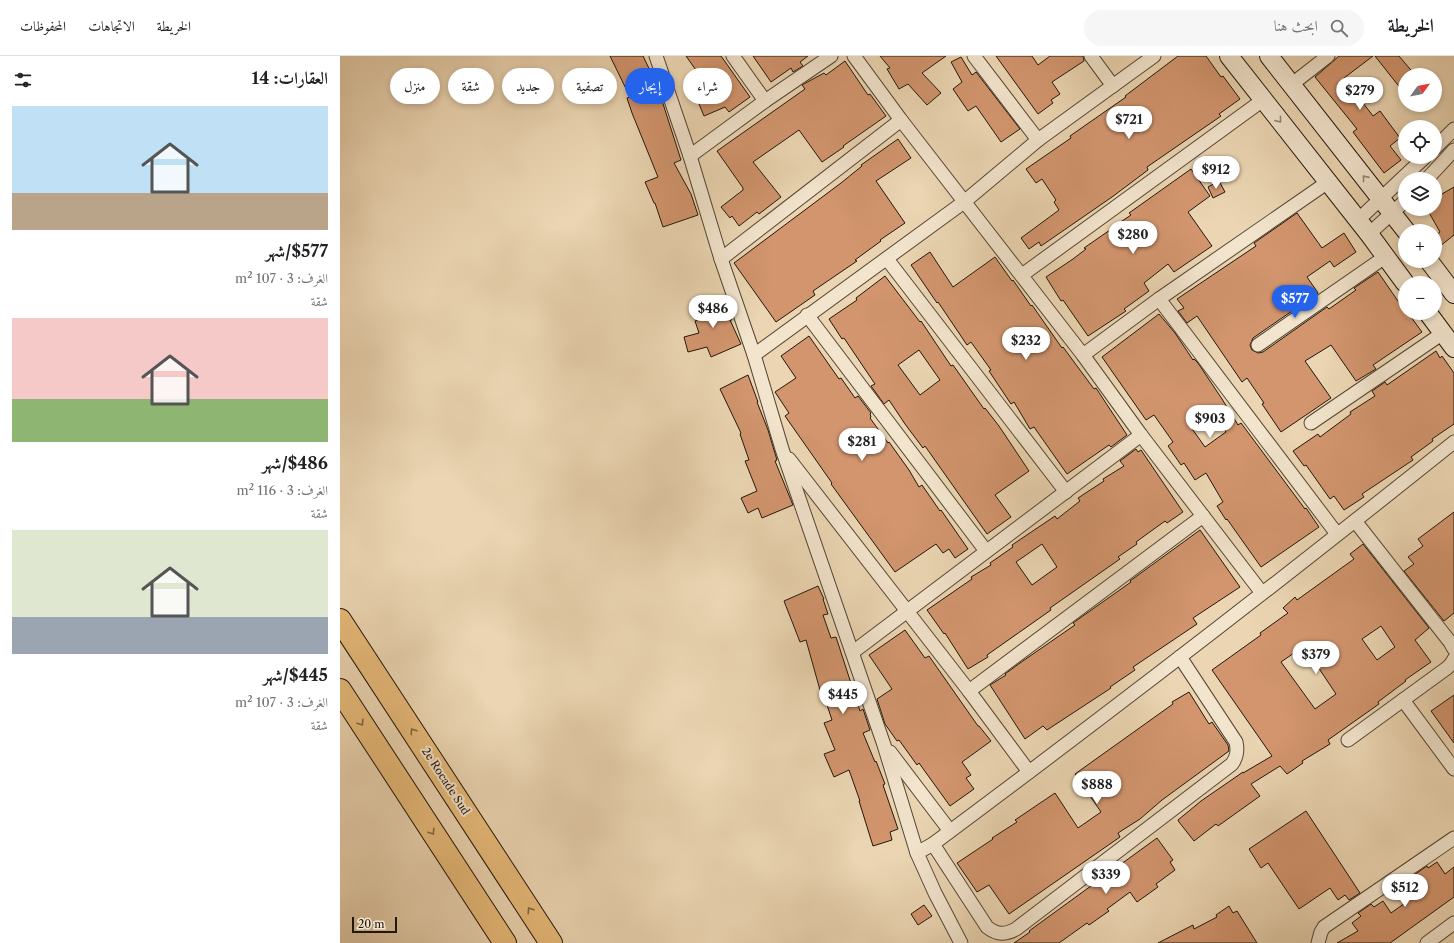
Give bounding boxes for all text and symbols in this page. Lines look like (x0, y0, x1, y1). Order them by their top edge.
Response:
search box (1084, 10, 1364, 46)
text: الخريطة (1388, 14, 1434, 37)
text: ابحث هنا (1274, 16, 1318, 35)
text: المحفوظات (20, 17, 66, 35)
text: الاتجاهات (88, 17, 135, 35)
text: الخريطة (157, 17, 191, 35)
icon: search (1328, 17, 1350, 39)
text: العقارات: 14 (252, 68, 328, 88)
chip: منزل (390, 68, 440, 104)
chip: شقة (448, 68, 494, 104)
chip: جديد (502, 68, 554, 104)
chip: تصفية (562, 68, 617, 104)
chip: إيجار (625, 68, 675, 104)
chip: شراء (683, 68, 732, 104)
north arrow (1398, 68, 1442, 112)
map controls (1398, 68, 1442, 320)
icon: filters (12, 69, 34, 91)
pin: $279 (1336, 77, 1384, 111)
text: $279 (1345, 82, 1375, 98)
pin: $721 (1105, 106, 1153, 140)
text: $721 (1115, 111, 1143, 127)
one-way arrow (1274, 115, 1281, 122)
button: locate (1398, 120, 1442, 164)
icon: home (134, 132, 206, 204)
pin: $912 (1192, 156, 1240, 190)
text: $912 (1202, 161, 1230, 177)
button: layers (1398, 172, 1442, 216)
one-way arrow (1363, 176, 1370, 183)
pin: $280 (1109, 221, 1157, 255)
button: + (1398, 224, 1442, 268)
text: $280 (1117, 226, 1149, 242)
text: $577/شهر (266, 241, 328, 261)
text: الغرف: 3 · 107 m² (235, 270, 328, 286)
button: − (1398, 276, 1442, 320)
pin: $577 (1271, 285, 1319, 319)
text: $577 (1281, 290, 1309, 306)
text: شقة (311, 293, 328, 309)
pin: $486 (689, 295, 737, 329)
text: $486 (698, 300, 728, 316)
pin: $232 (1002, 327, 1050, 361)
text: $232 (1011, 332, 1041, 348)
icon: home (134, 344, 206, 416)
pin: $903 (1186, 405, 1234, 439)
text: $903 (1195, 410, 1225, 426)
pin: $281 (838, 428, 886, 462)
text: $281 (848, 433, 876, 449)
text: $486/شهر (262, 453, 328, 473)
text: الغرف: 3 · 116 m² (237, 482, 328, 498)
text: شقة (311, 505, 328, 521)
icon: home (134, 556, 206, 628)
pin: $379 (1292, 641, 1340, 675)
text: $379 (1301, 646, 1331, 662)
text: $445/شهر (263, 665, 328, 685)
pin: $445 (819, 681, 867, 715)
text: $445 (828, 686, 858, 702)
text: الغرف: 3 · 107 m² (235, 694, 328, 710)
text: شقة (311, 717, 328, 733)
one-way arrow (356, 719, 364, 726)
one-way arrow (410, 728, 418, 735)
street label: 2e Rocade Sud (419, 745, 473, 818)
pin: $888 (1073, 771, 1121, 805)
text: $888 (1081, 776, 1113, 792)
one-way arrow (428, 828, 435, 835)
pin: $339 (1082, 861, 1130, 895)
text: $339 (1091, 866, 1121, 882)
pin: $512 (1381, 874, 1429, 908)
text: $512 (1391, 879, 1419, 895)
one-way arrow (527, 907, 535, 914)
scale bar (352, 915, 397, 934)
text: 20 m (358, 917, 384, 931)

